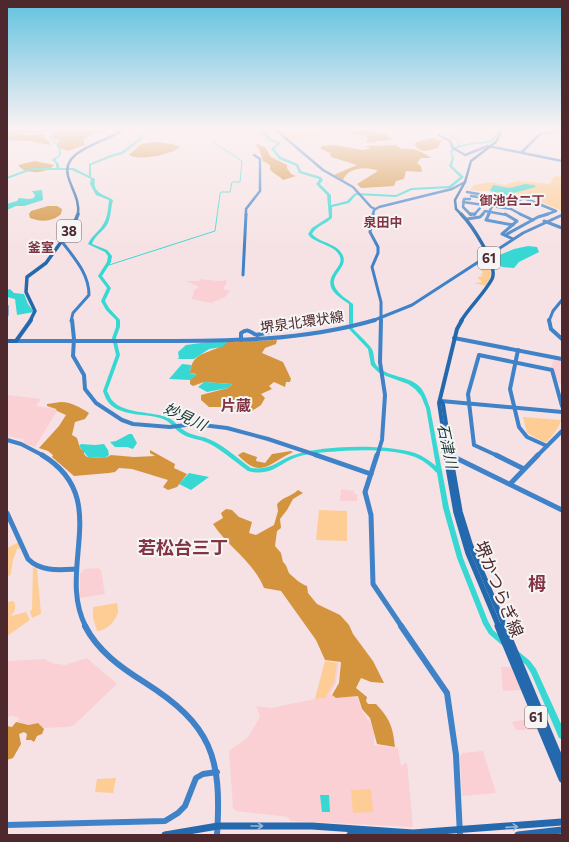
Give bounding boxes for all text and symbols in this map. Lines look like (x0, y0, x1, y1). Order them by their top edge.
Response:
district label: 御池台二丁 (479, 192, 545, 208)
district label: 泉田中 (363, 214, 403, 230)
road number: 38 (57, 220, 81, 242)
district label: 釜室 (28, 239, 54, 255)
road number: 61 (478, 247, 500, 269)
street label: 堺泉北環状線 (259, 307, 345, 336)
district label: 片蔵 (221, 396, 251, 414)
water label: 妙見川 (161, 398, 211, 435)
water label: 石津川 (434, 422, 462, 472)
district label: 若松台三丁 (138, 536, 228, 558)
street label: 堺かつらぎ線 (471, 538, 528, 640)
district label: 栂 (528, 572, 546, 594)
road number: 61 (525, 706, 547, 728)
one-way arrow (250, 822, 263, 830)
one-way arrow (505, 823, 518, 830)

